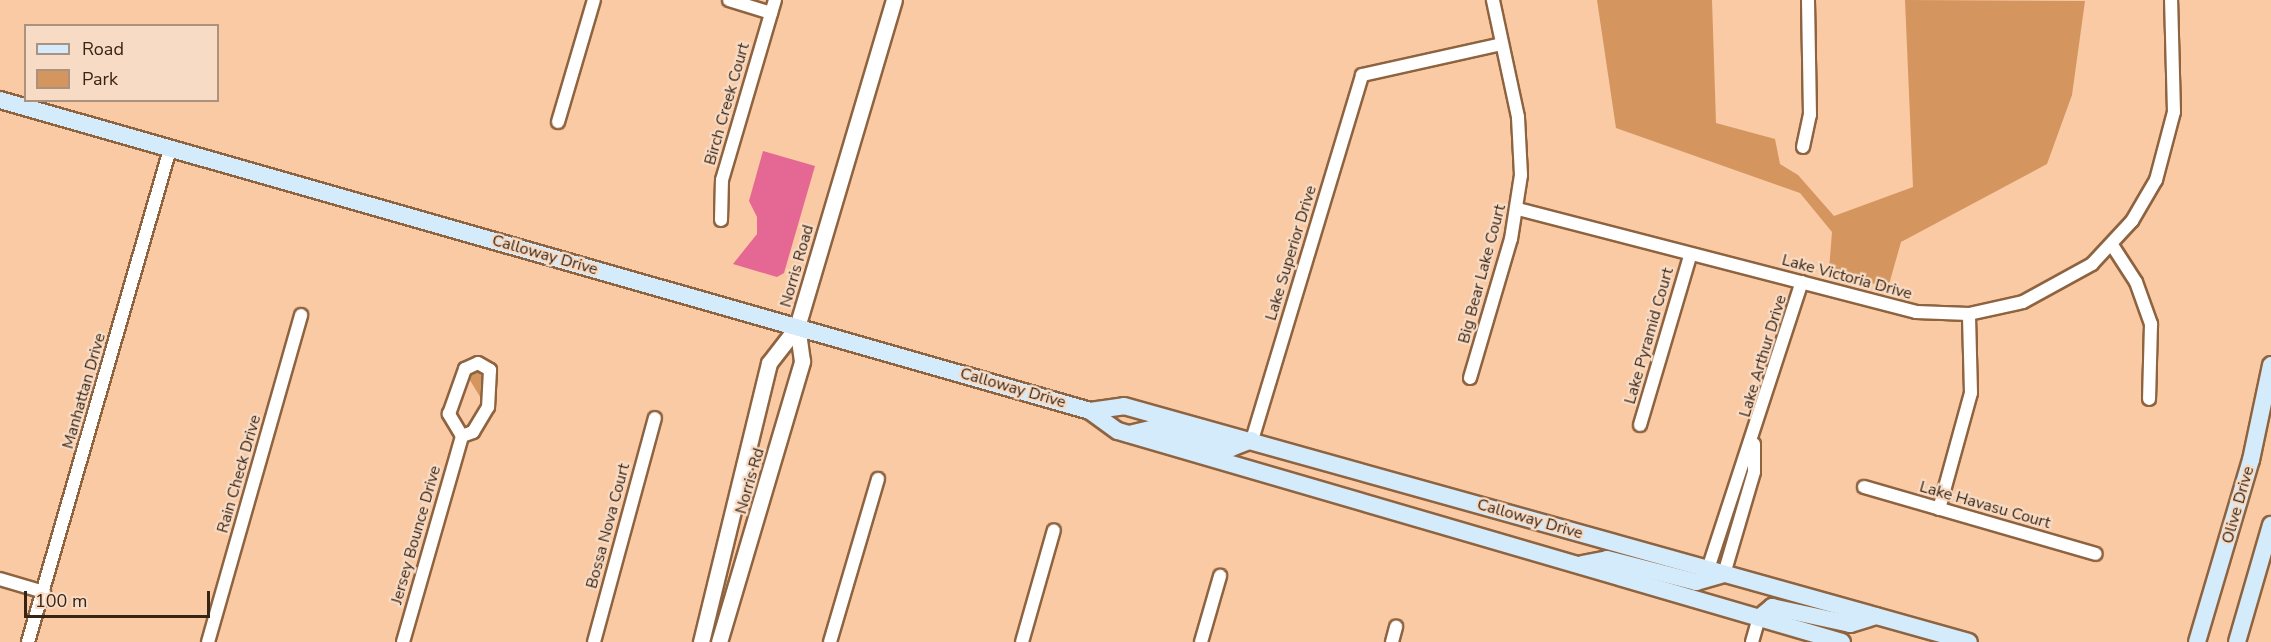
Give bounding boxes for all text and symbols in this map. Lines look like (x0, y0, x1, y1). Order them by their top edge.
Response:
legend (24, 24, 219, 102)
text: Road (82, 37, 124, 61)
street label: Birch Creek Court (700, 41, 754, 167)
text: Park (82, 67, 118, 91)
street label: Lake Superior Drive (1261, 183, 1321, 323)
street label: Big Bear Lake Court (1454, 202, 1510, 346)
street label: Norris Road (776, 223, 818, 309)
street label: Calloway Drive (490, 231, 600, 279)
street label: Lake Victoria Drive (1780, 250, 1914, 304)
street label: Lake Pyramid Court (1620, 266, 1678, 406)
street label: Lake Arthur Drive (1735, 293, 1791, 419)
street label: Manhattan Drive (58, 331, 110, 451)
street label: Calloway Drive (958, 364, 1068, 412)
street label: Rain Check Drive (213, 413, 265, 535)
street label: Norris Rd (731, 446, 769, 516)
street label: Bossa Nova Court (582, 461, 634, 591)
street label: Jersey Bounce Drive (387, 463, 445, 607)
street label: Olive Drive (2218, 464, 2258, 546)
street label: Lake Havasu Court (1917, 477, 2053, 533)
street label: Calloway Drive (1475, 495, 1585, 543)
scale bar (27, 579, 213, 617)
text: 100 m (35, 589, 87, 613)

